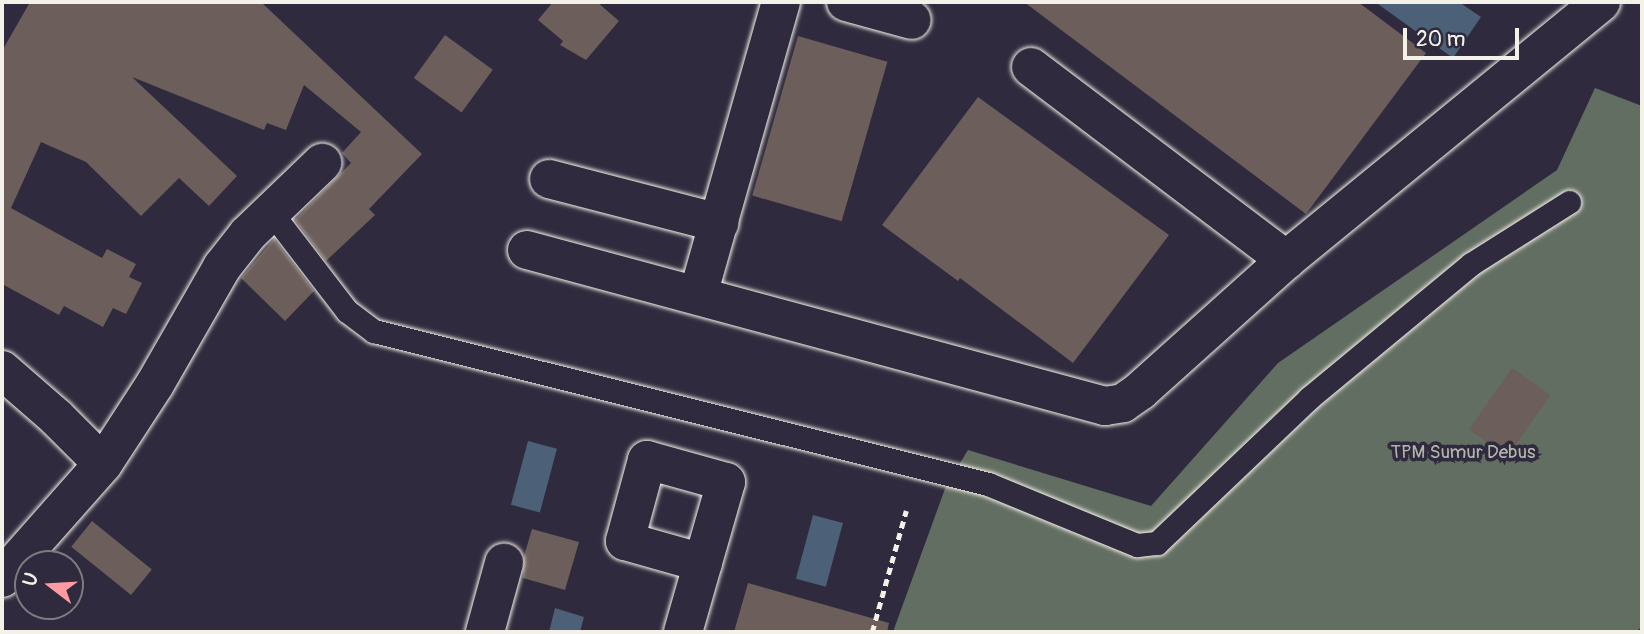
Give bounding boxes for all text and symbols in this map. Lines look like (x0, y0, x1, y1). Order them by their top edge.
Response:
scale bar (1406, 14, 1522, 58)
text: 20 m (1416, 26, 1465, 53)
park label: TPM Sumur Debus (1391, 442, 1535, 464)
north arrow (14, 550, 84, 620)
text: U (18, 570, 44, 589)

